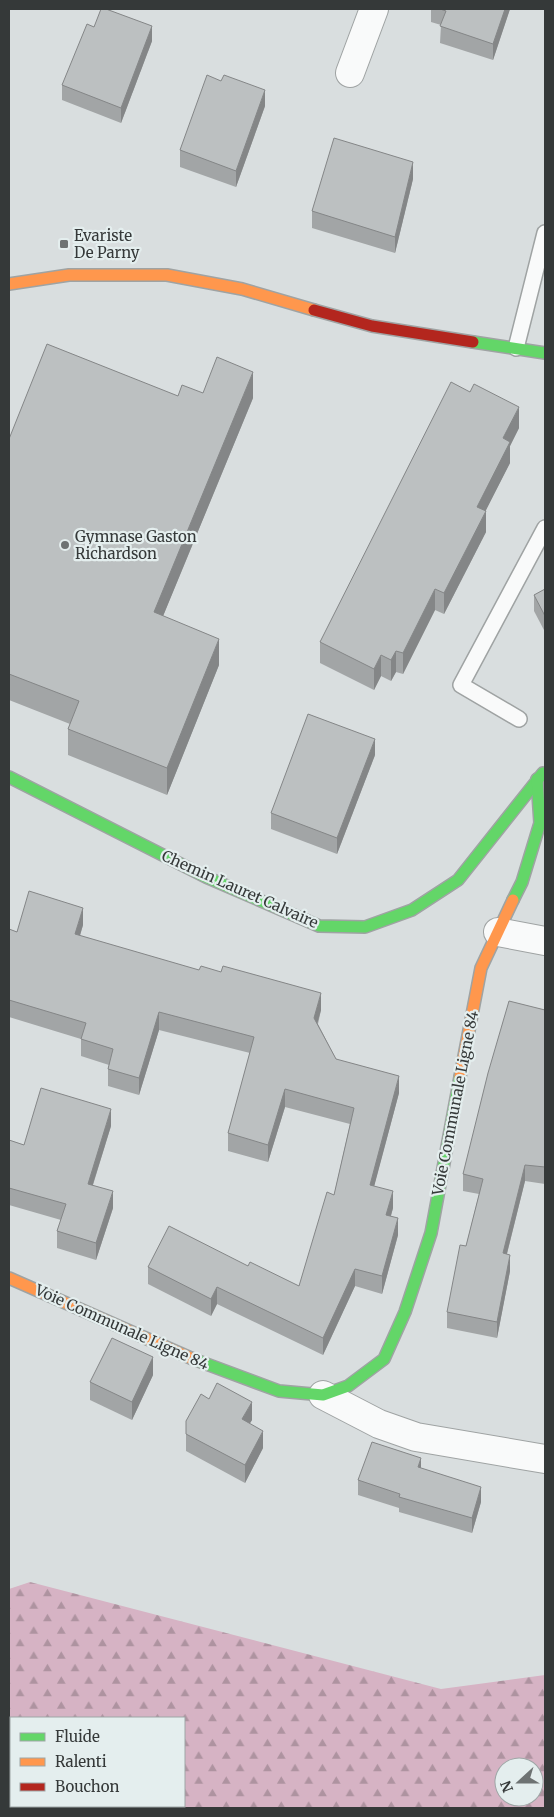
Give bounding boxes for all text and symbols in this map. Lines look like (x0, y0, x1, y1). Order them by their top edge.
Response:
place label: Evariste De Parny (74, 226, 140, 262)
marker: Evariste De Parny (58, 238, 70, 250)
place label: Gymnase Gaston Richardson (75, 527, 197, 563)
marker: Gymnase Gaston Richardson (59, 539, 71, 551)
street label: Chemin Lauret Calvaire (159, 846, 321, 932)
street label: Voie Communale Ligne 84 (428, 1009, 482, 1198)
street label: Voie Communale Ligne 84 (31, 1280, 212, 1374)
legend (10, 1717, 185, 1807)
text: Fluide (55, 1727, 100, 1746)
text: Ralenti (55, 1752, 107, 1771)
north arrow (494, 1757, 544, 1807)
text: Bouchon (55, 1777, 119, 1796)
text: N (496, 1778, 517, 1795)

